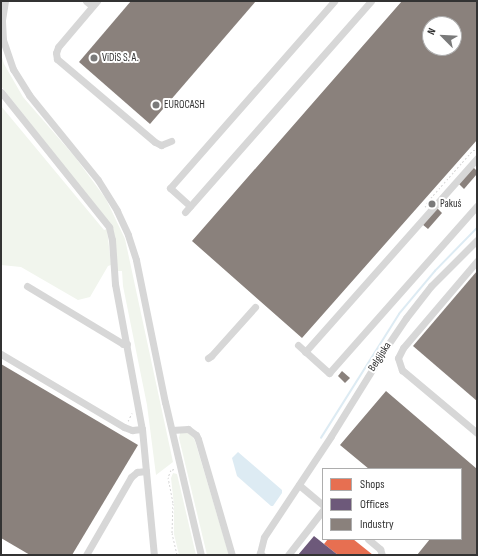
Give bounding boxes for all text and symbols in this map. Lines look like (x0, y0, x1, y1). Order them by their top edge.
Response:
north arrow (422, 16, 462, 56)
text: N (424, 26, 439, 37)
place label: ViDiS S. A. (102, 51, 138, 65)
marker: ViDiS S. A. (89, 53, 99, 63)
place label: EUROCASH (164, 98, 205, 112)
marker: EUROCASH (151, 100, 161, 110)
place label: Pakuś (440, 197, 461, 211)
marker: Pakuś (427, 199, 437, 209)
street label: Belgijska (366, 340, 394, 374)
legend (322, 468, 462, 540)
text: Shops (360, 477, 385, 492)
text: Offices (360, 497, 389, 512)
text: Industry (360, 517, 394, 532)

